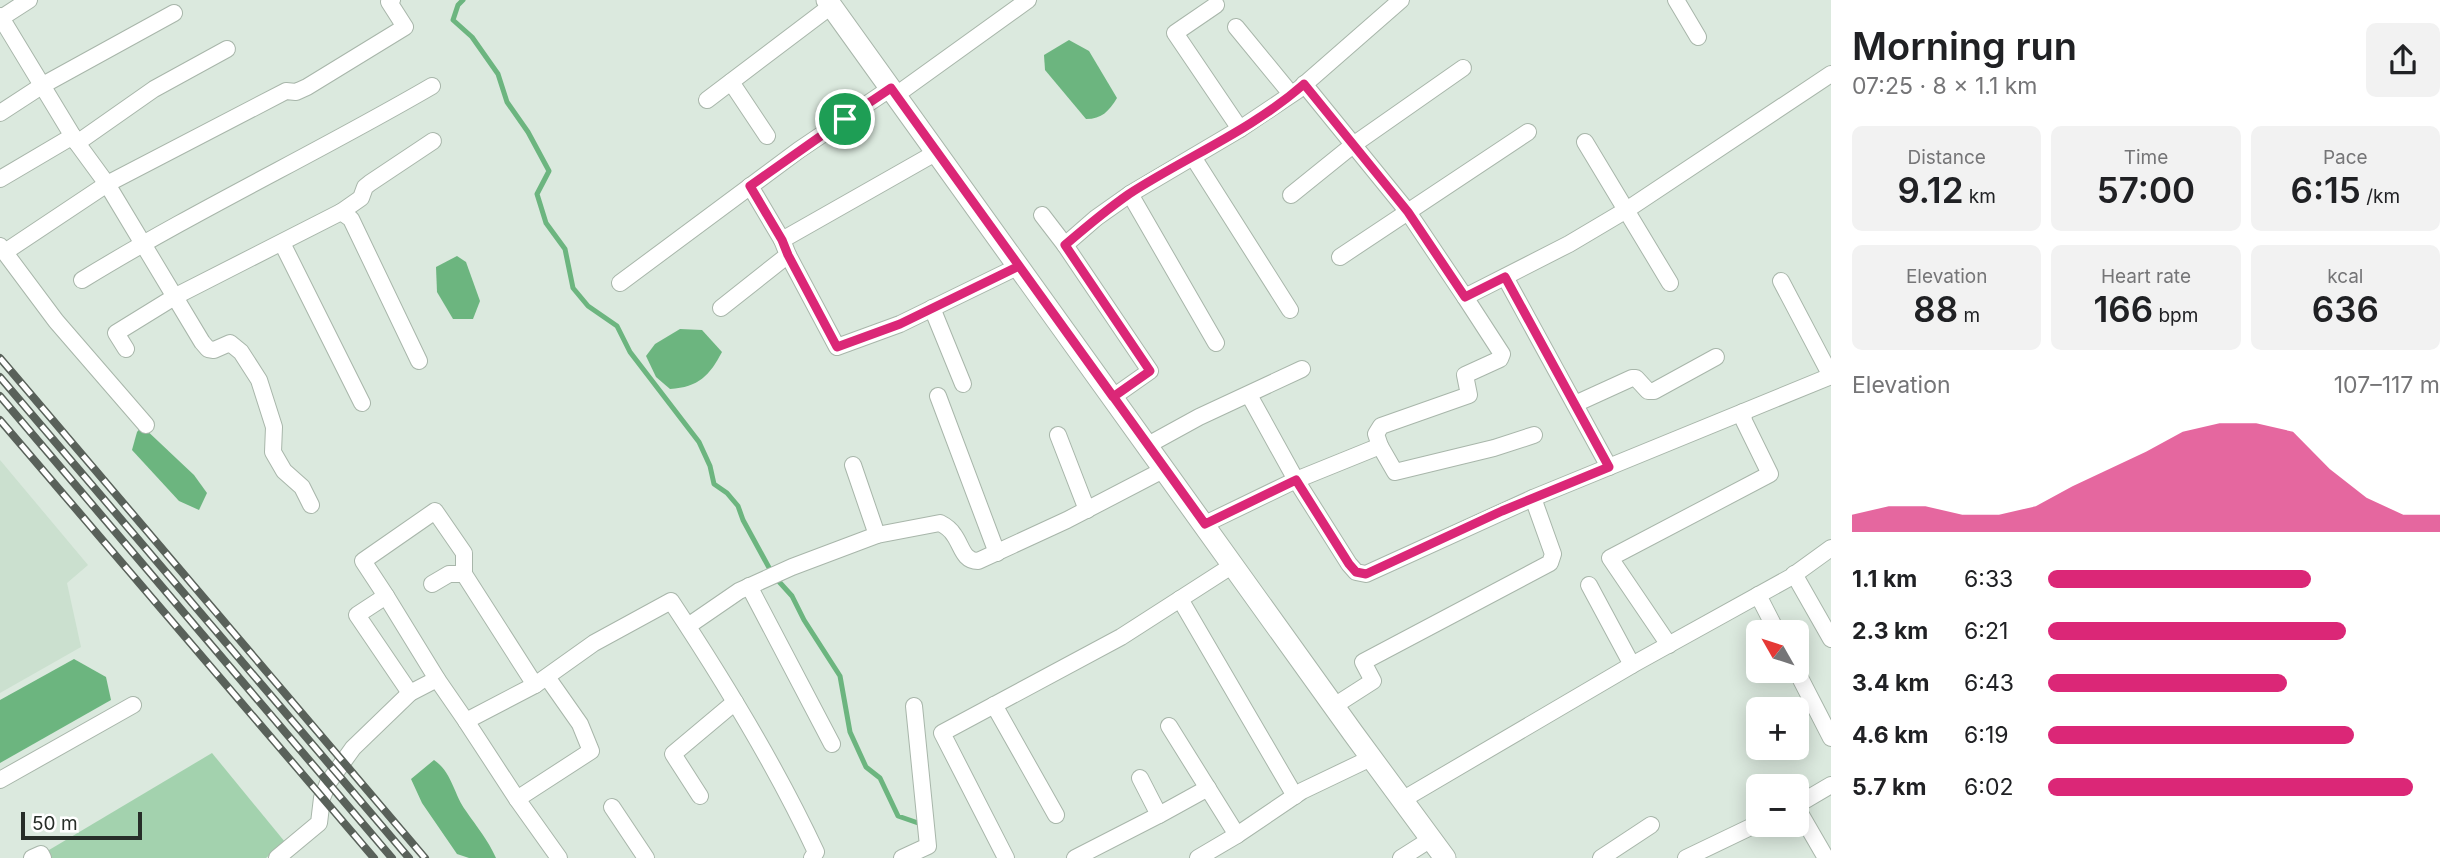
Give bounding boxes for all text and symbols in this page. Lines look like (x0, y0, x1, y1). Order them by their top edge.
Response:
text: Morning run (1852, 23, 2077, 69)
button: share (2366, 23, 2440, 97)
text: 07:25 · 8 × 1.1 km (1852, 72, 2037, 100)
pin (815, 89, 875, 149)
icon: arrive (826, 100, 864, 138)
text: Distance (1907, 146, 1986, 169)
text: Time (2124, 146, 2168, 169)
text: Pace (2323, 146, 2368, 169)
text: 9.12 (1897, 169, 1963, 211)
text: 57:00 (2097, 169, 2195, 211)
text: 6:15 (2291, 169, 2361, 211)
text: km (1963, 185, 1996, 208)
text: /km (2361, 185, 2400, 208)
text: Elevation (1906, 265, 1987, 288)
text: Heart rate (2101, 265, 2191, 288)
text: kcal (2327, 265, 2363, 288)
text: 88 (1913, 288, 1958, 330)
text: 166 (2094, 288, 2153, 330)
text: 636 (2312, 288, 2379, 330)
text: m (1958, 304, 1980, 327)
text: bpm (2153, 304, 2198, 327)
text: Elevation (1852, 371, 1951, 399)
text: 107–117 m (2334, 371, 2440, 399)
text: 1.1 km (1852, 565, 1917, 593)
text: 6:33 (1964, 565, 2013, 593)
text: 2.3 km (1852, 617, 1928, 645)
text: 6:21 (1964, 617, 2008, 645)
north arrow (1746, 620, 1810, 682)
map controls (1746, 620, 1809, 837)
text: 3.4 km (1852, 669, 1929, 697)
text: 6:43 (1964, 669, 2014, 697)
button: + (1746, 697, 1809, 760)
text: 4.6 km (1852, 721, 1929, 749)
text: 6:19 (1964, 721, 2009, 749)
text: 5.7 km (1852, 773, 1926, 801)
text: 6:02 (1964, 773, 2013, 801)
button: − (1746, 774, 1809, 837)
scale bar (21, 809, 142, 841)
text: 50 m (32, 812, 78, 835)

